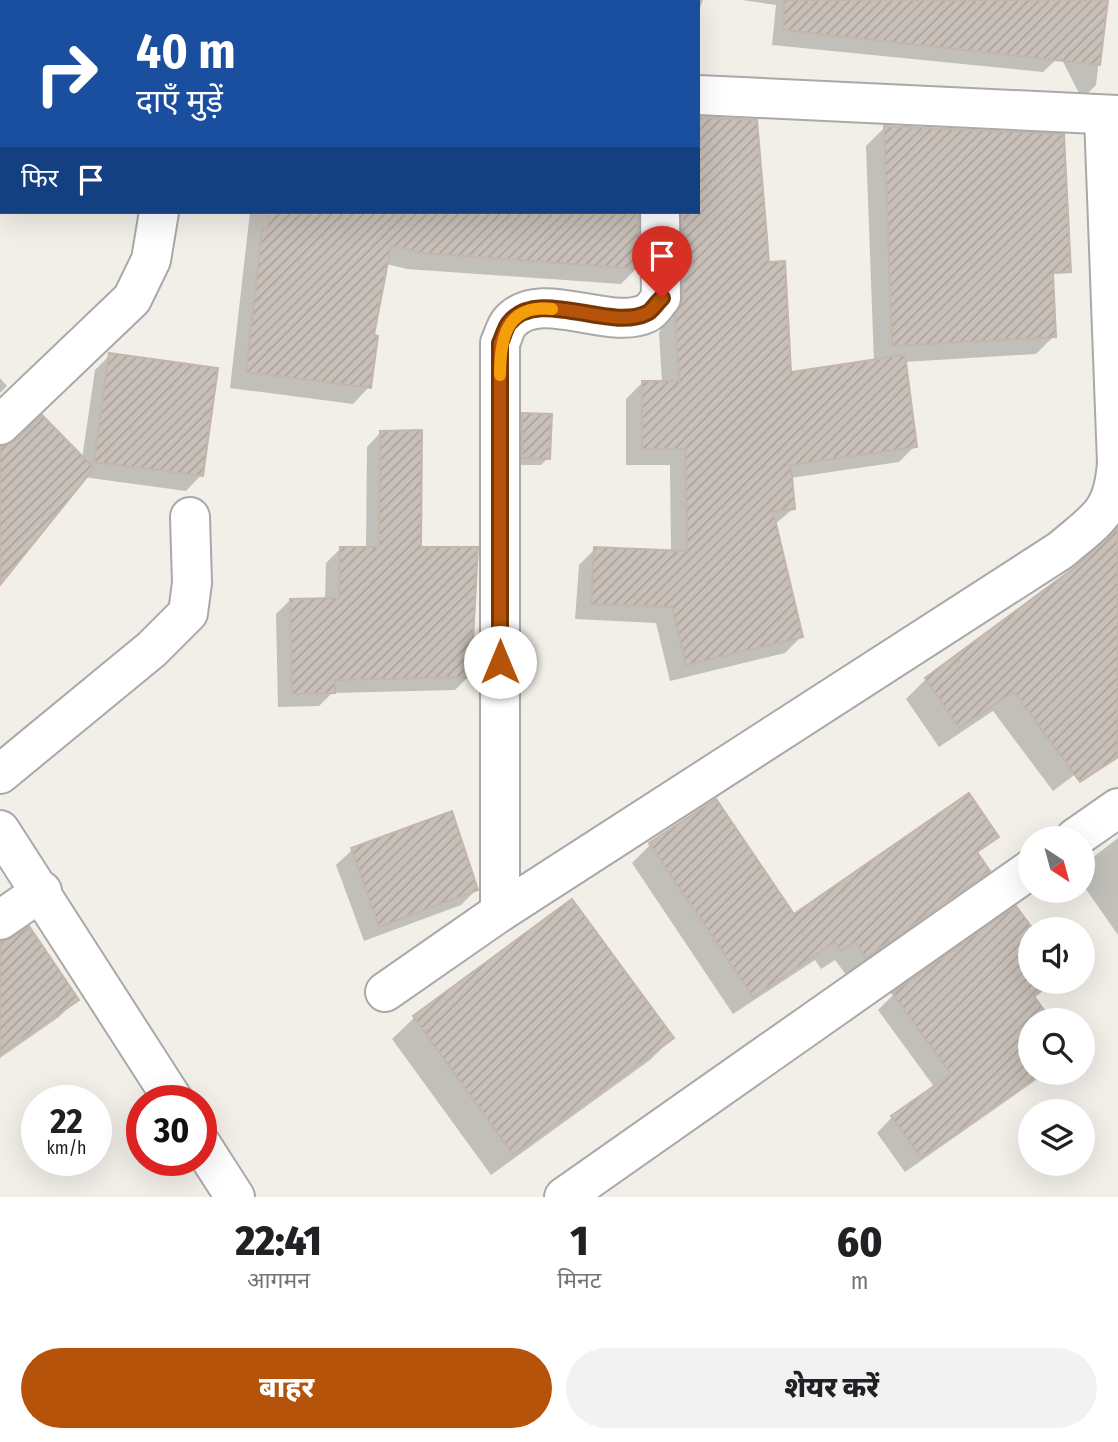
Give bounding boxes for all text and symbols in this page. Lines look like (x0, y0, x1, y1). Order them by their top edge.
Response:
text: 40 m (136, 22, 236, 81)
icon: right (21, 28, 112, 119)
text: दाएँ मुड़ें (136, 82, 223, 120)
icon: arrive (72, 161, 110, 199)
text: फिर (21, 163, 58, 194)
pin (632, 226, 692, 298)
icon: arrive (643, 237, 681, 275)
position arrow (463, 625, 537, 699)
north arrow (1018, 826, 1096, 903)
map controls (1018, 826, 1095, 1176)
button: sound (1018, 917, 1095, 994)
button: search (1018, 1008, 1095, 1085)
speed limit sign: 30 (126, 1085, 217, 1176)
button: layers (1018, 1099, 1095, 1176)
text: 22 (50, 1100, 83, 1142)
text: km/h (46, 1137, 87, 1159)
text: 22:41 (236, 1216, 322, 1266)
text: 1 (570, 1216, 588, 1266)
text: 60 (837, 1217, 882, 1267)
text: आगमन (247, 1266, 310, 1294)
text: मिनट (557, 1266, 601, 1294)
text: m (851, 1267, 868, 1295)
button: बाहर (21, 1348, 552, 1428)
button: शेयर करें (566, 1348, 1097, 1428)

